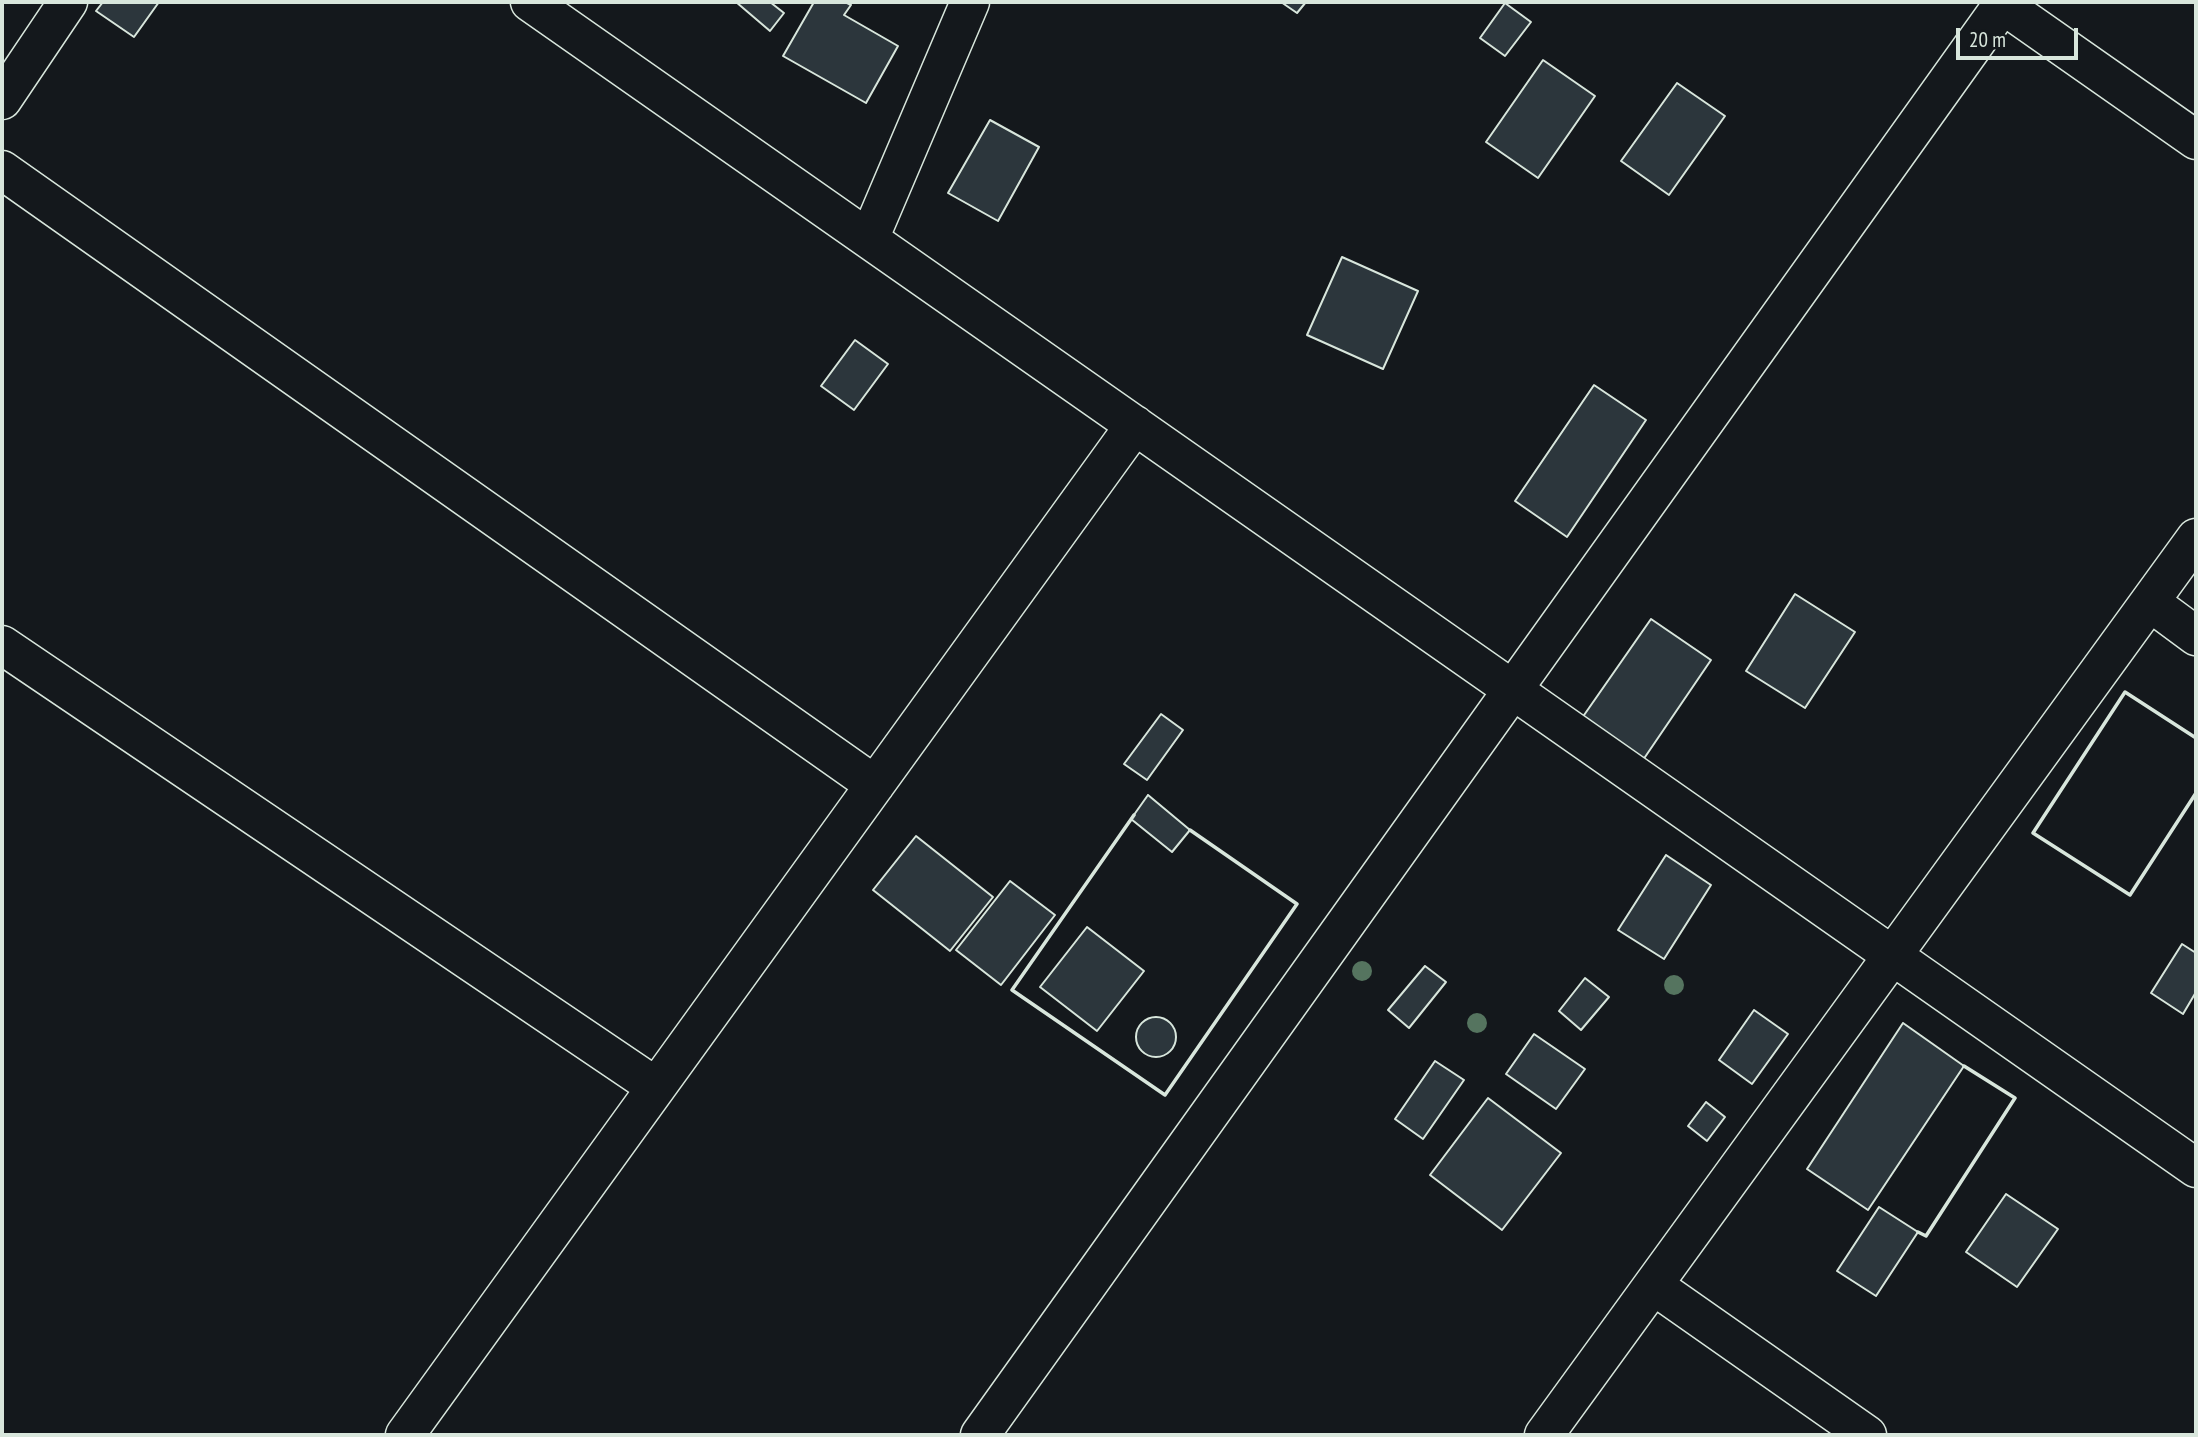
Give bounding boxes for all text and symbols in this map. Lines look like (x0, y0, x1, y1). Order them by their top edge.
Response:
scale bar (1960, 14, 2082, 58)
text: 20 m (1969, 26, 2006, 53)

